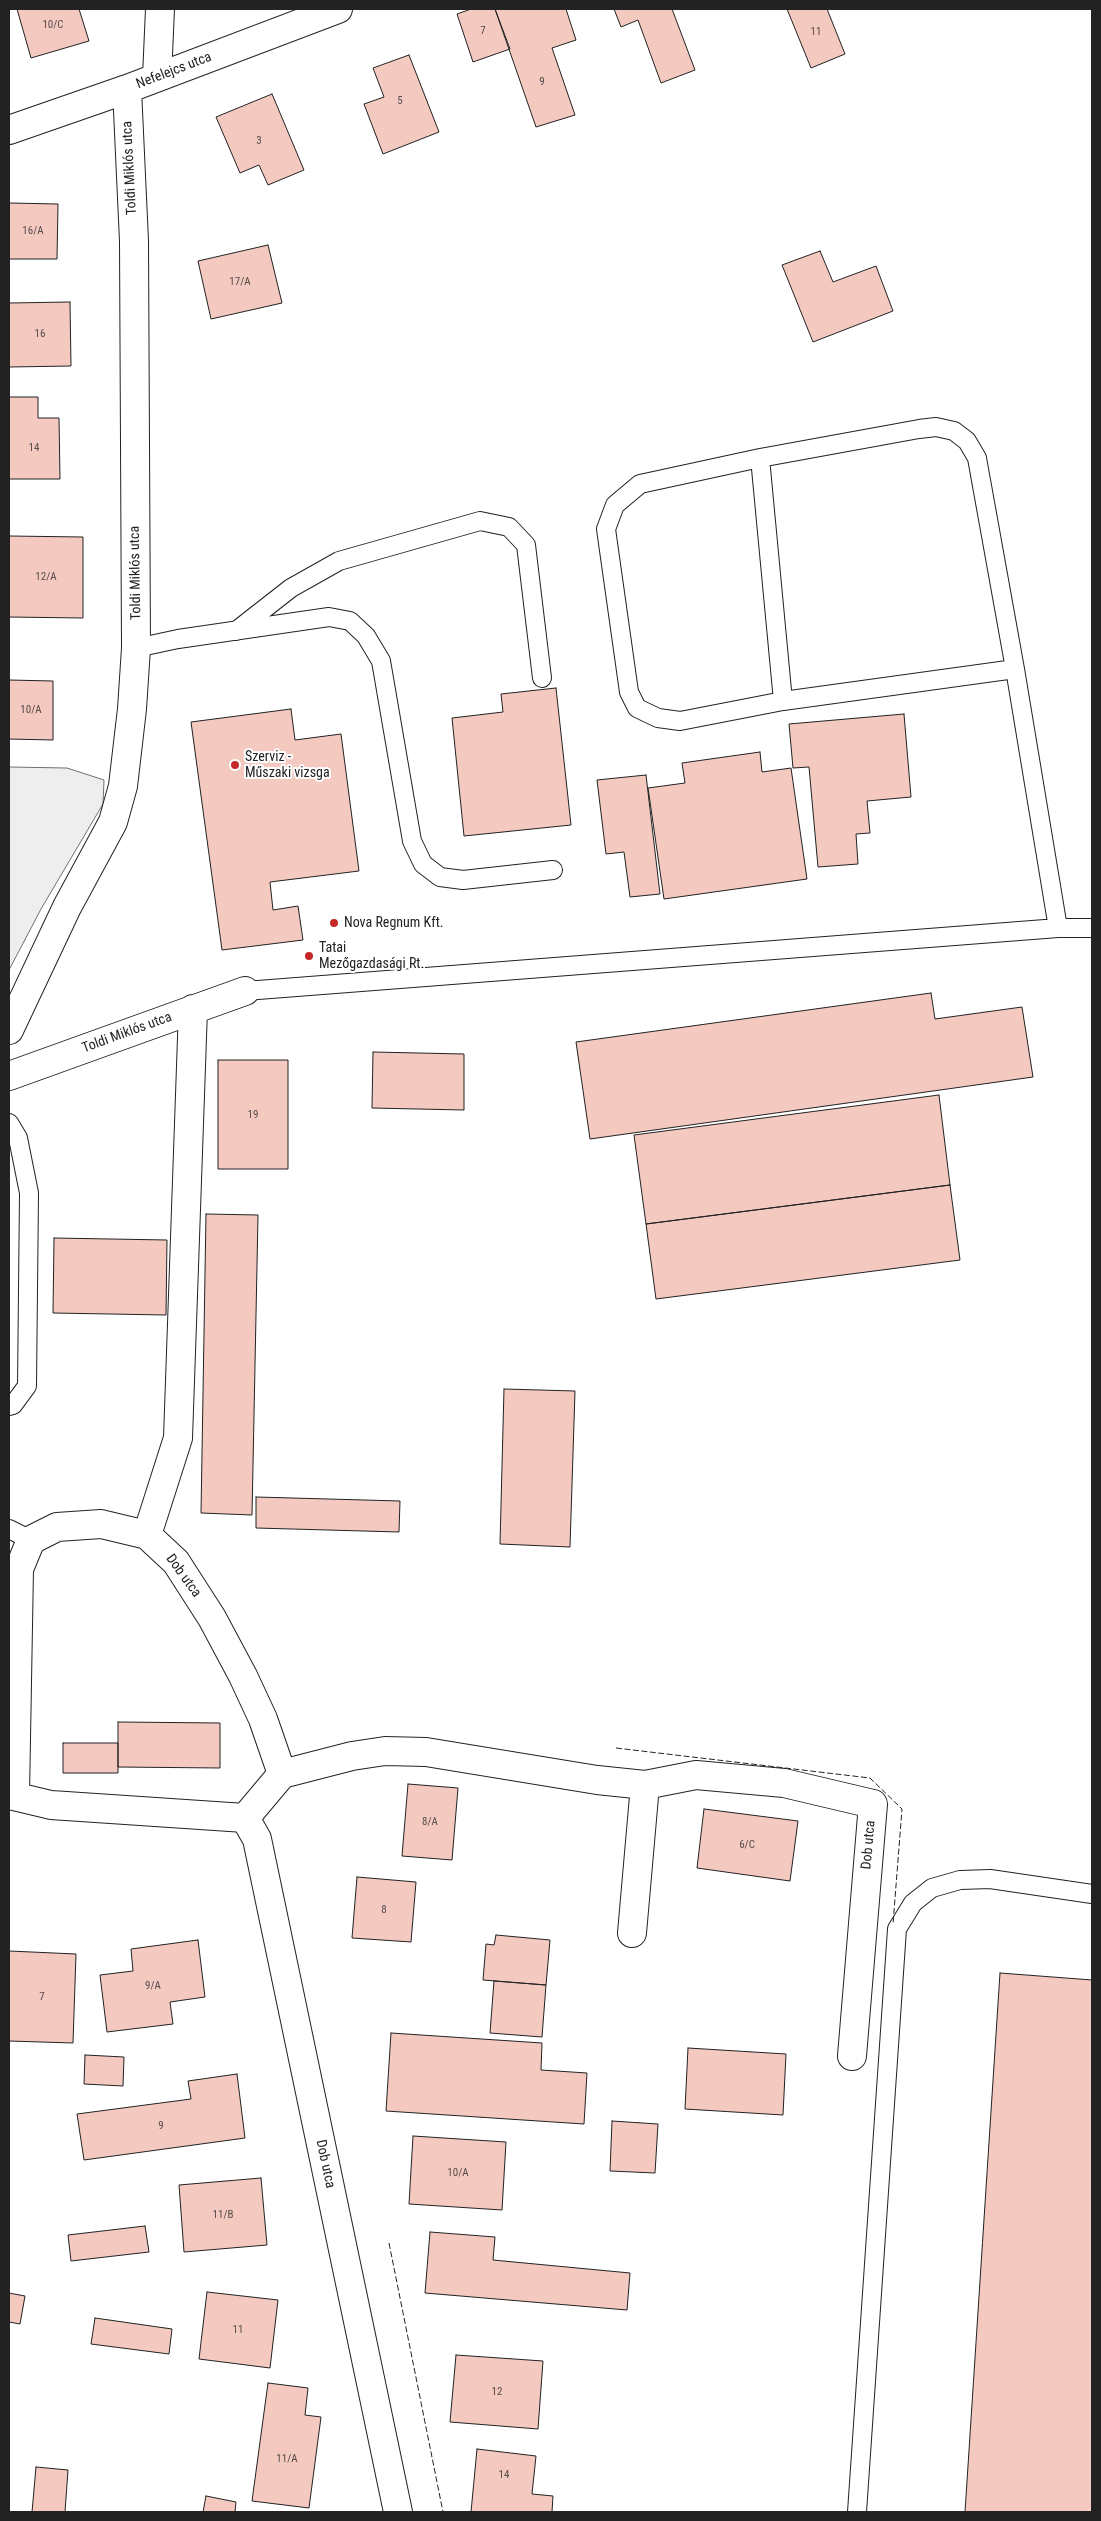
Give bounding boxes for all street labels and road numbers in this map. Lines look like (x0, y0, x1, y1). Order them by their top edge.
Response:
street label: Nefelejcs utca (134, 49, 214, 93)
street label: Toldi Miklós utca (119, 121, 141, 215)
street label: Toldi Miklós utca (127, 526, 145, 620)
street label: Toldi Miklós utca (80, 1009, 174, 1057)
street label: Dob utca (162, 1551, 204, 1601)
street label: Dob utca (858, 1820, 880, 1870)
street label: Dob utca (312, 2138, 338, 2190)

